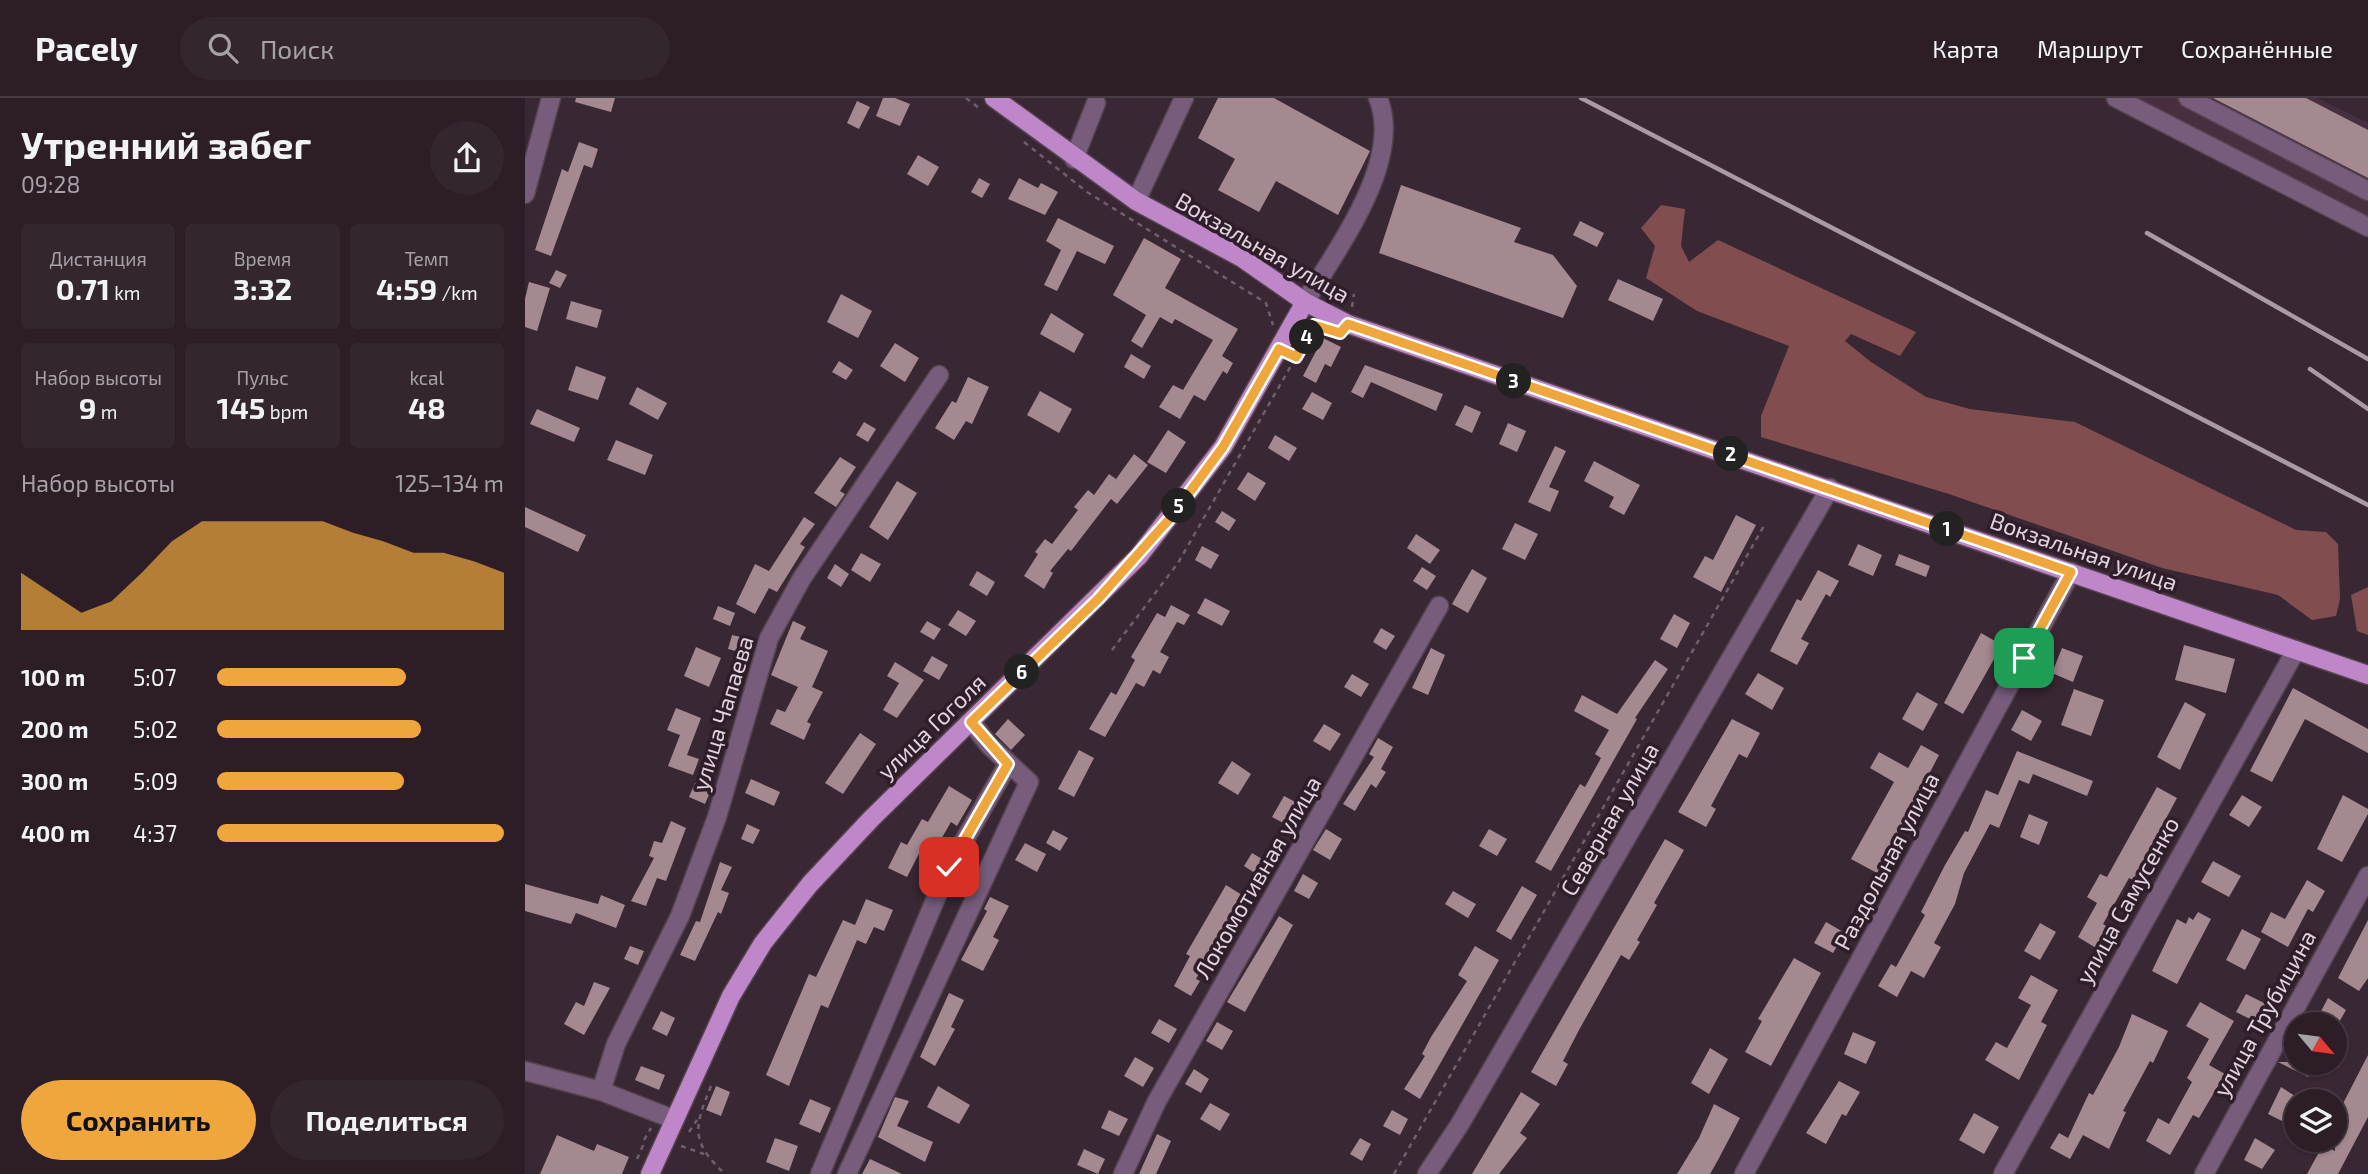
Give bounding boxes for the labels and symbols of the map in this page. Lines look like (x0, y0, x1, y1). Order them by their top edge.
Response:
street label: Вокзальная улица (1170, 186, 1355, 309)
pin: 4 (1289, 320, 1325, 354)
pin: 3 (1497, 364, 1531, 398)
pin: 2 (1713, 436, 1749, 472)
pin: 5 (1161, 488, 1197, 524)
street label: Вокзальная улица (1986, 506, 2181, 597)
pin: 1 (1929, 512, 1965, 546)
pin (1994, 628, 2054, 688)
street label: улица Чапаева (685, 632, 760, 794)
pin: 6 (1005, 654, 1039, 690)
street label: улица Гоголя (871, 667, 992, 785)
street label: Северная улица (1554, 738, 1665, 901)
street label: Раздольная улица (1827, 768, 1945, 955)
street label: Локомотивная улица (1188, 771, 1327, 984)
street label: улица Самусенко (2069, 812, 2185, 989)
pin (919, 837, 979, 897)
street label: улица Трубицина (2207, 925, 2322, 1102)
north arrow (2284, 1012, 2347, 1074)

